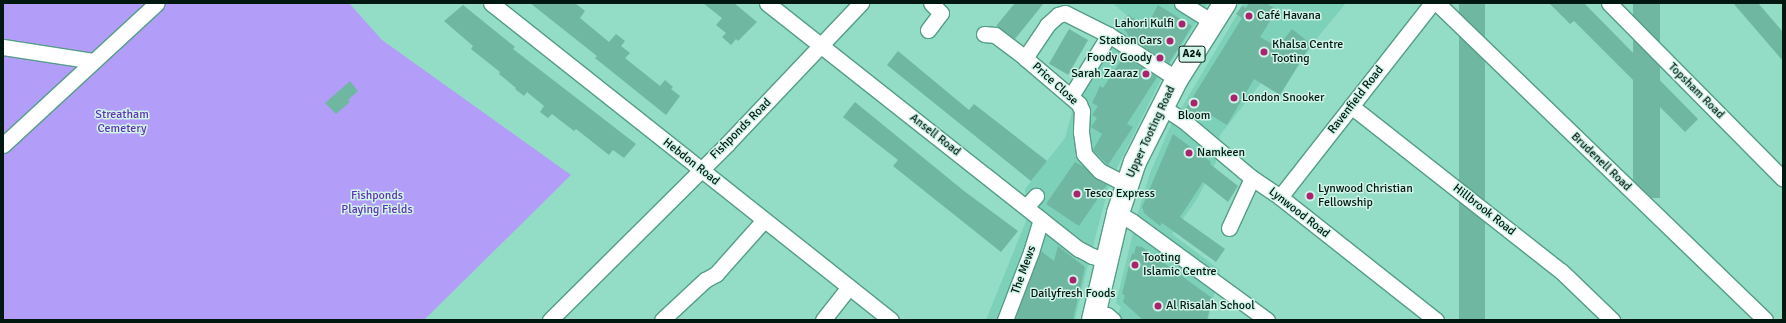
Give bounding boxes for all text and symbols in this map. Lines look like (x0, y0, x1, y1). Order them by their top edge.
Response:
place label: Café Havana (1257, 9, 1321, 23)
marker: Café Havana (1244, 11, 1254, 21)
place label: Lahori Kulfi (1115, 17, 1174, 31)
marker: Lahori Kulfi (1177, 19, 1187, 29)
place label: Station Cars (1099, 34, 1162, 48)
marker: Station Cars (1165, 36, 1175, 46)
place label: Khalsa Centre Tooting (1272, 38, 1343, 66)
road number: A24 (1178, 45, 1206, 63)
marker: Khalsa Centre Tooting (1259, 47, 1269, 57)
place label: Foody Goody (1087, 51, 1152, 65)
marker: Foody Goody (1155, 53, 1165, 63)
street label: Price Close (1029, 60, 1081, 108)
street label: Topsham Road (1665, 60, 1727, 122)
street label: Ravenfield Road (1325, 63, 1387, 137)
place label: Sarah Zaaraz (1071, 67, 1138, 81)
marker: Sarah Zaaraz (1141, 69, 1151, 79)
street label: Upper Tooting Road (1123, 84, 1179, 180)
place label: London Snooker (1242, 91, 1324, 105)
marker: London Snooker (1229, 93, 1239, 103)
street label: Fishponds Road (707, 95, 775, 163)
marker: Bloom (1189, 98, 1199, 108)
park label: Streatham Cemetery (95, 108, 149, 136)
place label: Bloom (1178, 109, 1210, 123)
street label: Ansell Road (907, 111, 963, 159)
street label: Brudenell Road (1568, 130, 1634, 194)
street label: Hebdon Road (660, 135, 722, 189)
place label: Namkeen (1197, 146, 1245, 160)
marker: Namkeen (1184, 148, 1194, 158)
street label: Hillbrook Road (1450, 181, 1518, 239)
place label: Lynwood Christian Fellowship (1318, 182, 1413, 210)
street label: Lynwood Road (1266, 185, 1332, 241)
place label: Tesco Express (1085, 187, 1155, 201)
park label: Fishponds Playing Fields (341, 189, 413, 217)
marker: Tesco Express (1072, 189, 1082, 199)
marker: Lynwood Christian Fellowship (1305, 191, 1315, 201)
street label: The Mews (1009, 244, 1039, 296)
place label: Tooting Islamic Centre (1143, 251, 1217, 279)
marker: Tooting Islamic Centre (1130, 260, 1140, 270)
marker: Dailyfresh Foods (1068, 275, 1078, 285)
place label: Dailyfresh Foods (1030, 287, 1116, 301)
place label: Al Risalah School (1166, 299, 1255, 313)
marker: Al Risalah School (1153, 301, 1163, 311)

